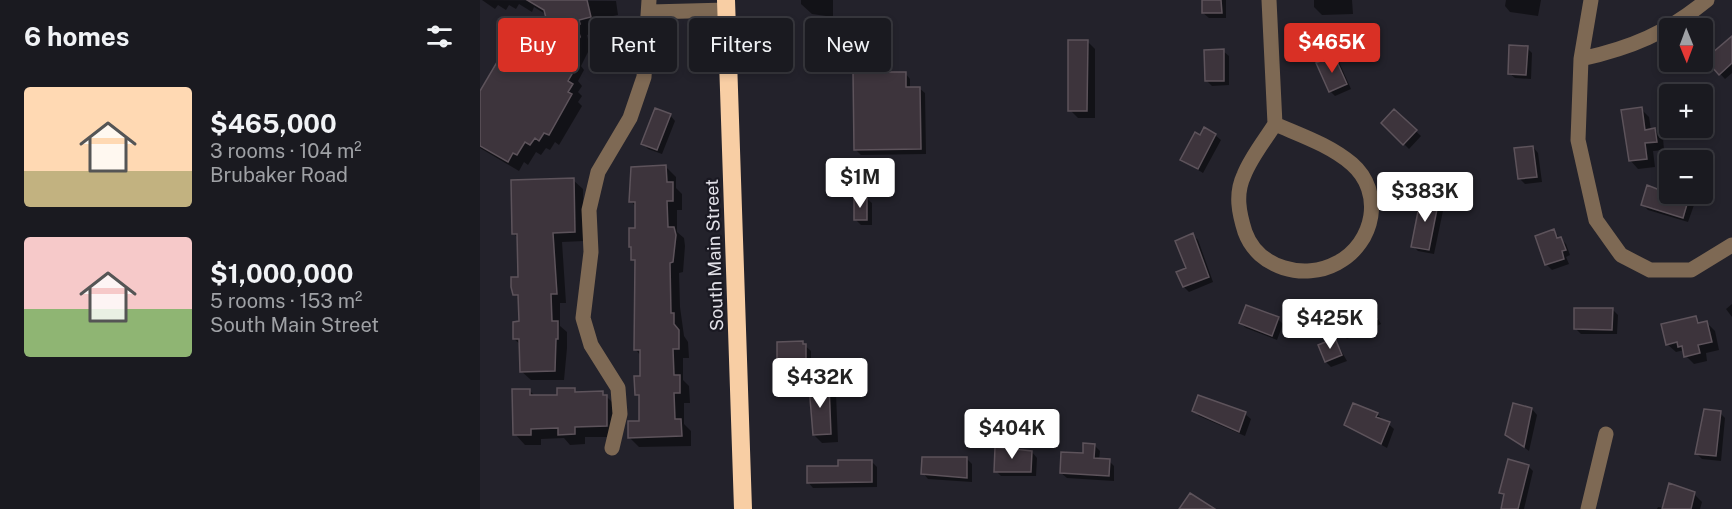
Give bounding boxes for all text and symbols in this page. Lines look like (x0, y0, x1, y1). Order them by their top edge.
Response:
chip: Buy (498, 18, 578, 72)
chip: Rent (590, 18, 677, 72)
chip: Filters (689, 18, 793, 72)
chip: New (805, 18, 891, 72)
north arrow (1659, 18, 1713, 72)
map controls (1659, 18, 1713, 204)
icon: filters (423, 20, 456, 53)
text: 6 homes (24, 21, 129, 52)
pin: $465K (1290, 23, 1374, 74)
text: $465K (1298, 30, 1366, 54)
button: + (1659, 84, 1713, 138)
text: $465,000 (210, 108, 337, 139)
icon: home (72, 111, 144, 183)
text: 3 rooms · 104 m² (210, 139, 362, 163)
button: − (1659, 150, 1713, 204)
pin: $1M (831, 158, 889, 209)
text: Brubaker Road (210, 163, 348, 187)
text: $1M (840, 165, 880, 189)
pin: $383K (1383, 172, 1467, 223)
street label: South Main Street (701, 179, 727, 331)
text: $383K (1391, 179, 1459, 203)
text: $1,000,000 (210, 258, 353, 289)
icon: home (72, 261, 144, 333)
text: 5 rooms · 153 m² (210, 289, 362, 313)
pin: $425K (1288, 299, 1372, 350)
text: $425K (1296, 306, 1364, 330)
text: South Main Street (210, 313, 379, 337)
pin: $432K (778, 358, 862, 409)
text: $432K (786, 365, 854, 389)
pin: $404K (970, 409, 1054, 460)
text: $404K (978, 416, 1046, 440)

